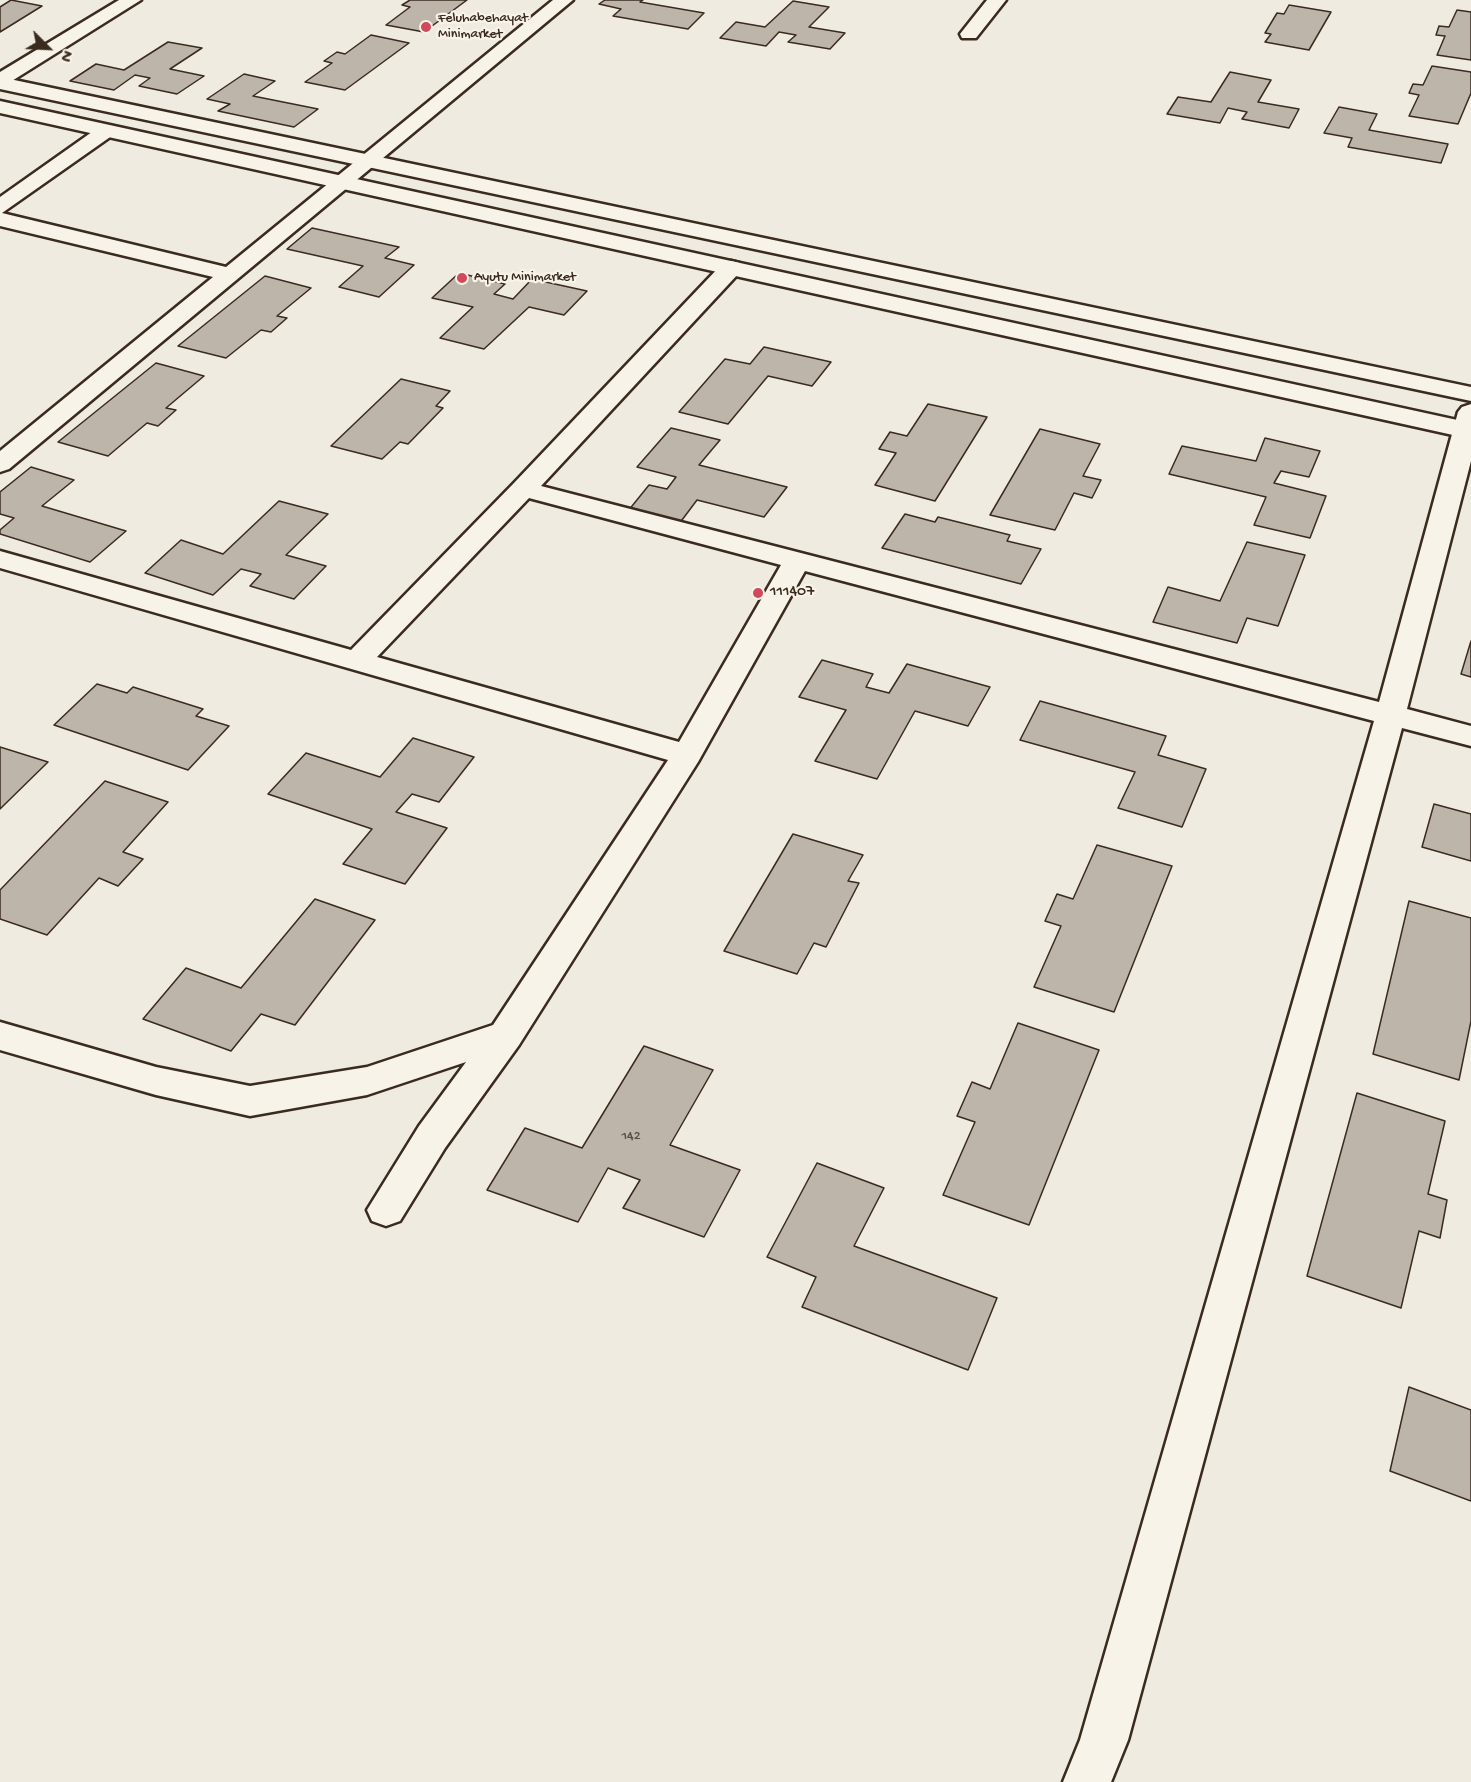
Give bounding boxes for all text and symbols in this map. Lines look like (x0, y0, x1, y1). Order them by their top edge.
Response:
place label: Feluhabehayat Minimarket (438, 11, 528, 44)
north arrow (18, 18, 78, 78)
marker: Feluhabehayat Minimarket (419, 20, 433, 34)
text: N (54, 47, 76, 64)
place label: Ayutu Minimarket (474, 270, 576, 286)
marker: Ayutu Minimarket (455, 271, 469, 285)
place label: 111407 (770, 583, 814, 603)
marker: 111407 (751, 586, 765, 600)
house number: 142 (621, 1129, 641, 1145)

